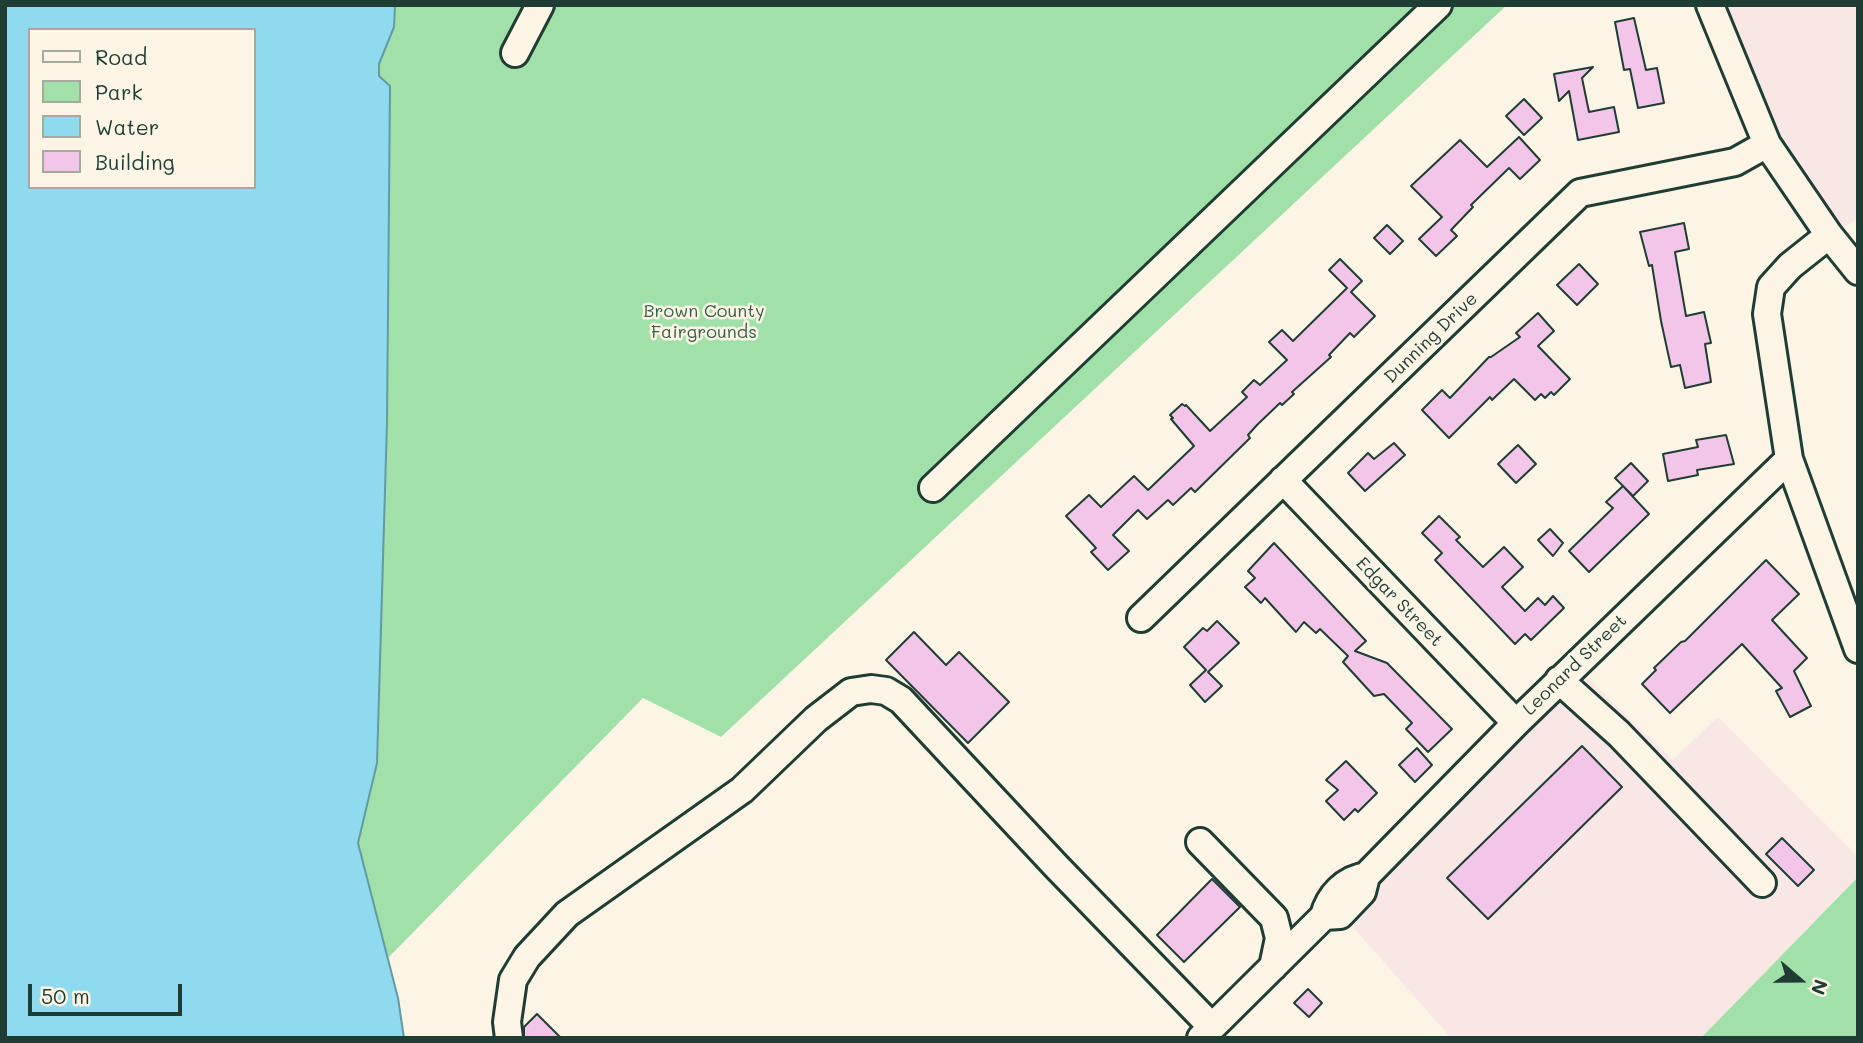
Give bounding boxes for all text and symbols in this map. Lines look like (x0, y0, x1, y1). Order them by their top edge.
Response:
legend (28, 28, 256, 189)
text: Road (95, 43, 147, 70)
text: Park (95, 78, 143, 105)
text: Water (95, 113, 159, 140)
text: Building (95, 148, 175, 175)
street label: Dunning Drive (1380, 288, 1482, 388)
park label: Brown County Fairgrounds (643, 300, 765, 342)
street label: Edgar Street (1351, 553, 1447, 651)
street label: Leonard Street (1519, 610, 1631, 720)
north arrow (1765, 945, 1835, 1015)
scale bar (32, 970, 186, 1014)
text: N (1806, 976, 1834, 998)
text: 50 m (41, 982, 90, 1009)

